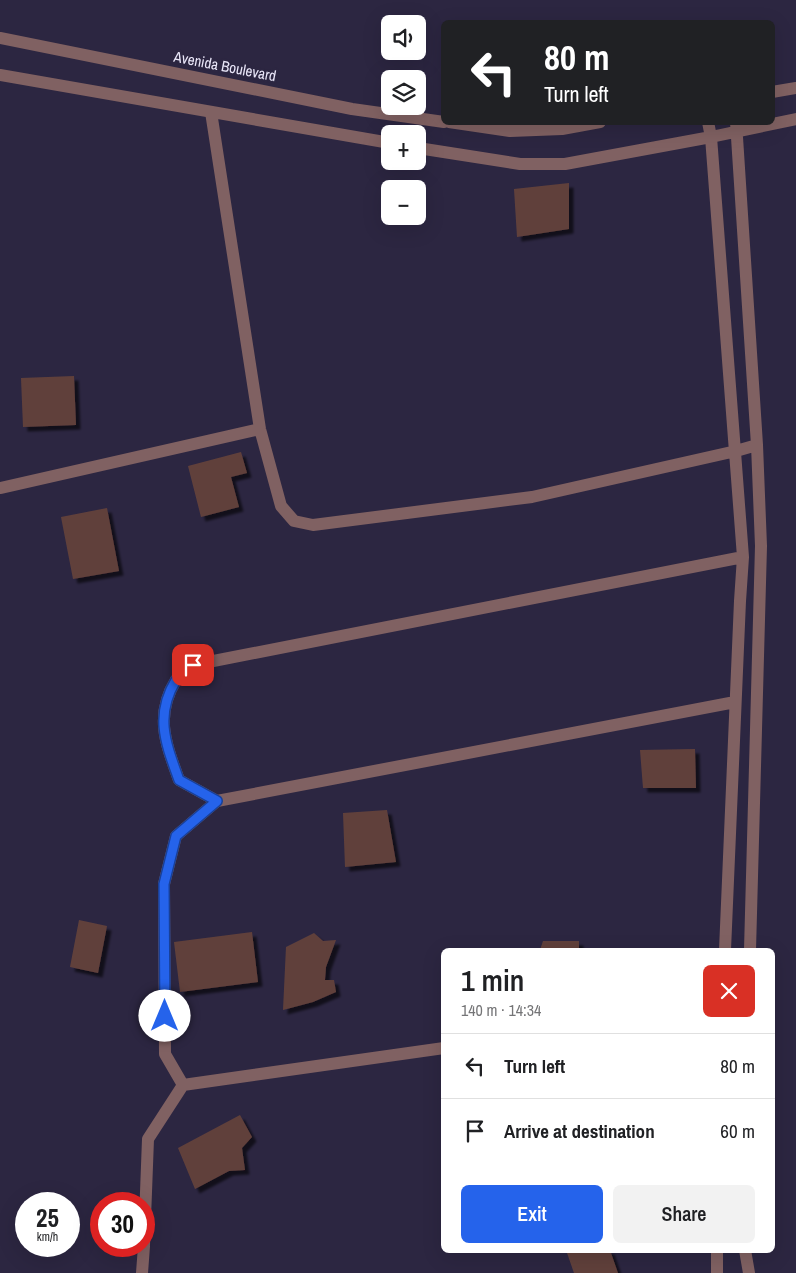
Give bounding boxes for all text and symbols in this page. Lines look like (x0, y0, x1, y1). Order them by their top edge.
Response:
map controls (381, 15, 426, 225)
button: sound (381, 15, 426, 60)
text: 80 m (544, 34, 609, 81)
icon: left (461, 40, 526, 105)
street label: Avenida Boulevard (171, 46, 278, 86)
button: layers (381, 70, 426, 115)
text: Turn left (544, 79, 609, 109)
button: + (381, 125, 426, 170)
button: − (381, 180, 426, 225)
pin (172, 644, 214, 686)
icon: arrive (179, 651, 207, 679)
text: 1 min (461, 960, 524, 1000)
button: close (703, 965, 755, 1017)
position arrow (138, 989, 190, 1041)
text: 140 m · 14:34 (461, 999, 541, 1021)
icon: left (461, 1052, 489, 1080)
text: Turn left (504, 1053, 565, 1079)
text: 80 m (720, 1053, 755, 1079)
icon: arrive (461, 1117, 489, 1145)
text: Arrive at destination (504, 1118, 655, 1144)
text: 60 m (720, 1118, 755, 1144)
button: Exit (461, 1185, 603, 1243)
button: Share (613, 1185, 755, 1243)
speed limit sign: 30 (90, 1192, 155, 1257)
text: 25 (36, 1201, 59, 1235)
text: km/h (37, 1229, 58, 1245)

